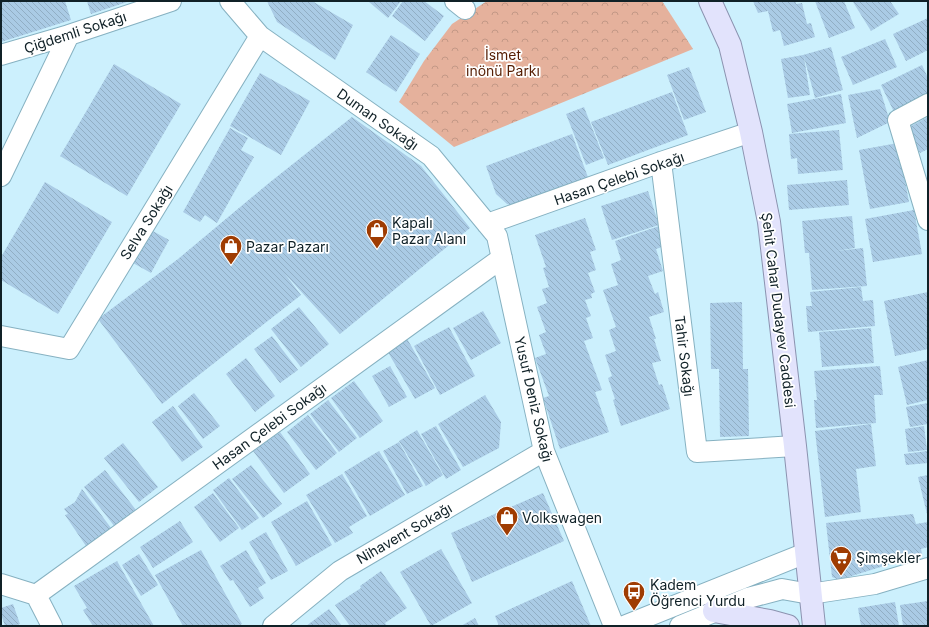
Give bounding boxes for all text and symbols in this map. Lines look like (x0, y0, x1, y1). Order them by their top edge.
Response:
street label: Çiğdemli Sokağı (22, 7, 128, 57)
park label: İsmet inönü Parkı (466, 46, 540, 79)
street label: Duman Sokağı (334, 85, 422, 153)
street label: Hasan Çelebi Sokağı (552, 148, 686, 208)
street label: Selva Sokağı (116, 181, 176, 263)
street label: Şehit Cahar Dudayev Caddesi (759, 211, 799, 409)
place label: Kapalı Pazar Alanı (392, 214, 466, 247)
shop icon: Kapalı Pazar Alanı (364, 217, 390, 250)
shop icon: Pazar Pazarı (218, 233, 244, 266)
place label: Pazar Pazarı (246, 238, 329, 255)
street label: Tahir Sokağı (672, 314, 698, 398)
street label: Yusuf Deniz Sokağı (511, 334, 557, 464)
street label: Hasan Çelebi Sokağı (209, 379, 329, 473)
street label: Nihavent Sokağı (353, 499, 455, 567)
shop icon: Volkswagen (494, 504, 520, 537)
place label: Volkswagen (522, 509, 602, 526)
supermarket icon: Şimşekler (828, 544, 854, 577)
place label: Şimşekler (856, 549, 921, 566)
place label: Kadem Öğrenci Yurdu (650, 576, 745, 609)
bus stop icon: Kadem Öğrenci Yurdu (621, 579, 647, 612)

